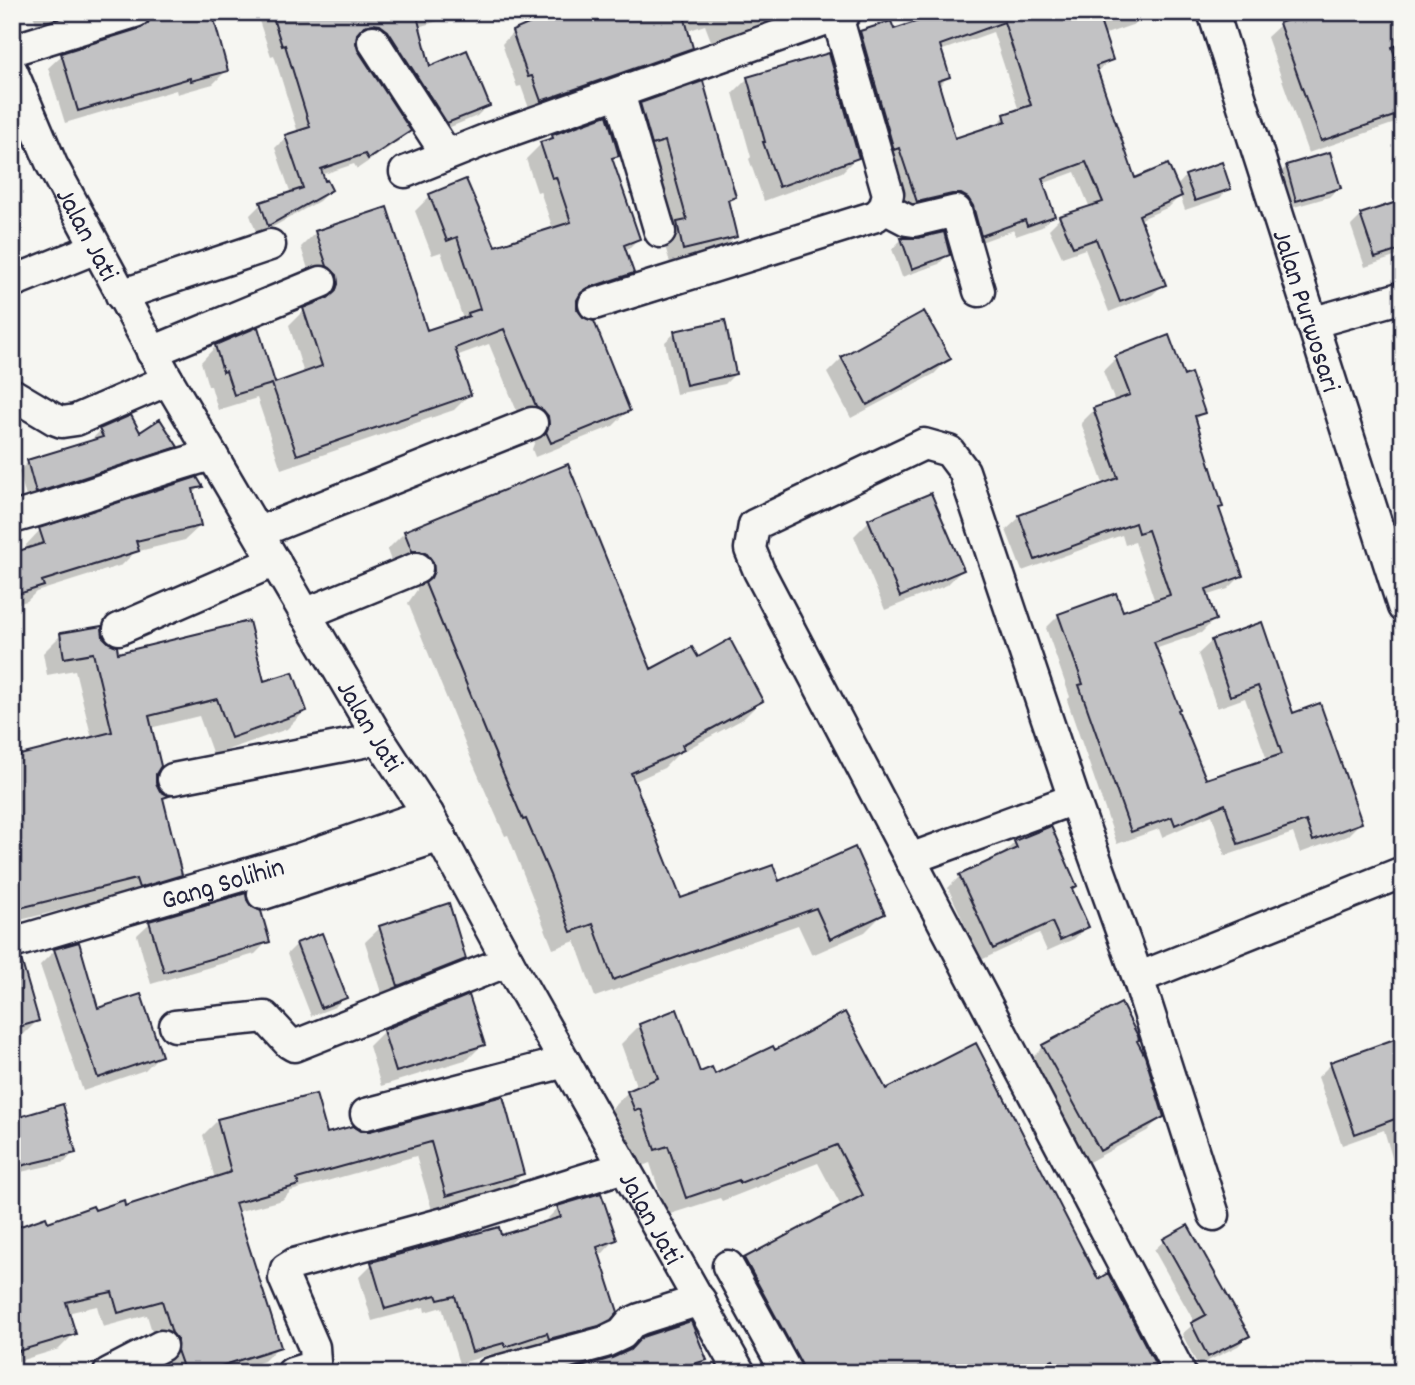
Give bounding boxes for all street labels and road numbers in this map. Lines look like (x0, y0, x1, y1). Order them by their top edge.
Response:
street label: Jalan Jati (43, 182, 126, 290)
street label: Jalan Purwosari (1259, 225, 1348, 398)
street label: Jalan Jati (324, 674, 411, 782)
street label: Gang Solihin (157, 849, 290, 923)
street label: Jalan Jati (606, 1166, 690, 1274)

